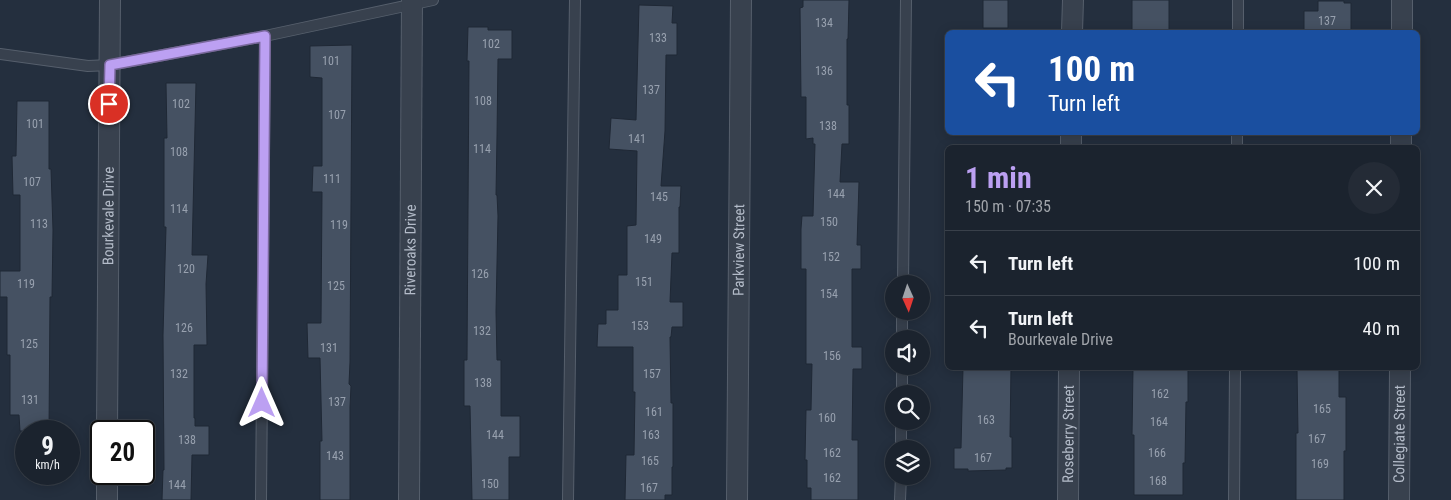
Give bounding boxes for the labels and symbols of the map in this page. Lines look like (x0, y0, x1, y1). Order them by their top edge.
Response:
house number: 137 (1318, 14, 1336, 28)
house number: 134 (815, 16, 833, 30)
house number: 133 (649, 31, 667, 45)
house number: 102 (482, 37, 500, 51)
house number: 101 (322, 54, 340, 68)
house number: 136 (815, 64, 833, 78)
pin (88, 83, 130, 125)
house number: 137 (642, 83, 660, 97)
house number: 108 (474, 94, 492, 108)
house number: 102 (172, 97, 190, 111)
house number: 107 (328, 108, 346, 122)
house number: 101 (26, 117, 44, 131)
house number: 138 (819, 119, 837, 133)
house number: 141 (628, 132, 646, 146)
house number: 114 (473, 142, 491, 156)
house number: 108 (170, 145, 188, 159)
street label: Bourkevale Drive (99, 167, 118, 265)
house number: 111 (323, 172, 341, 186)
house number: 107 (23, 175, 41, 189)
house number: 144 (827, 187, 845, 201)
house number: 145 (650, 190, 668, 204)
house number: 114 (170, 202, 188, 216)
street label: Riveroaks Drive (401, 204, 420, 296)
street label: Parkview Street (730, 204, 748, 296)
house number: 150 (820, 215, 838, 229)
house number: 113 (30, 217, 48, 231)
house number: 119 (330, 218, 348, 232)
house number: 149 (644, 232, 662, 246)
house number: 152 (822, 250, 840, 264)
house number: 120 (177, 262, 195, 276)
house number: 126 (471, 267, 489, 281)
house number: 151 (635, 275, 653, 289)
north arrow (885, 275, 930, 320)
house number: 119 (17, 277, 35, 291)
house number: 125 (327, 279, 345, 293)
house number: 154 (820, 287, 838, 301)
house number: 153 (631, 319, 649, 333)
house number: 126 (175, 321, 193, 335)
house number: 132 (473, 324, 491, 338)
house number: 125 (20, 337, 38, 351)
house number: 131 (320, 341, 338, 355)
house number: 156 (823, 349, 841, 363)
house number: 132 (170, 367, 188, 381)
house number: 157 (643, 367, 661, 381)
position arrow (235, 376, 287, 428)
house number: 138 (474, 376, 492, 390)
street label: Roseberry Street (1059, 385, 1078, 483)
street label: Collegiate Street (1390, 385, 1409, 483)
house number: 162 (1151, 387, 1169, 401)
house number: 131 (21, 393, 39, 407)
house number: 137 (328, 395, 346, 409)
house number: 165 (1313, 402, 1331, 416)
house number: 161 (645, 405, 663, 419)
house number: 160 (818, 411, 836, 425)
house number: 163 (977, 413, 995, 427)
house number: 164 (1150, 415, 1168, 429)
speed limit sign: 20 (90, 420, 155, 485)
house number: 144 (486, 428, 504, 442)
house number: 163 (642, 428, 660, 442)
house number: 167 (1308, 432, 1326, 446)
house number: 138 (178, 433, 196, 447)
house number: 162 (823, 446, 841, 460)
house number: 166 (1148, 446, 1166, 460)
house number: 143 (326, 449, 344, 463)
house number: 167 (974, 451, 992, 465)
house number: 165 (641, 454, 659, 468)
house number: 169 (1311, 457, 1329, 471)
house number: 162 (823, 471, 841, 485)
house number: 168 (1149, 474, 1167, 488)
house number: 150 (481, 477, 499, 491)
house number: 144 (168, 478, 186, 492)
house number: 167 (640, 481, 658, 495)

